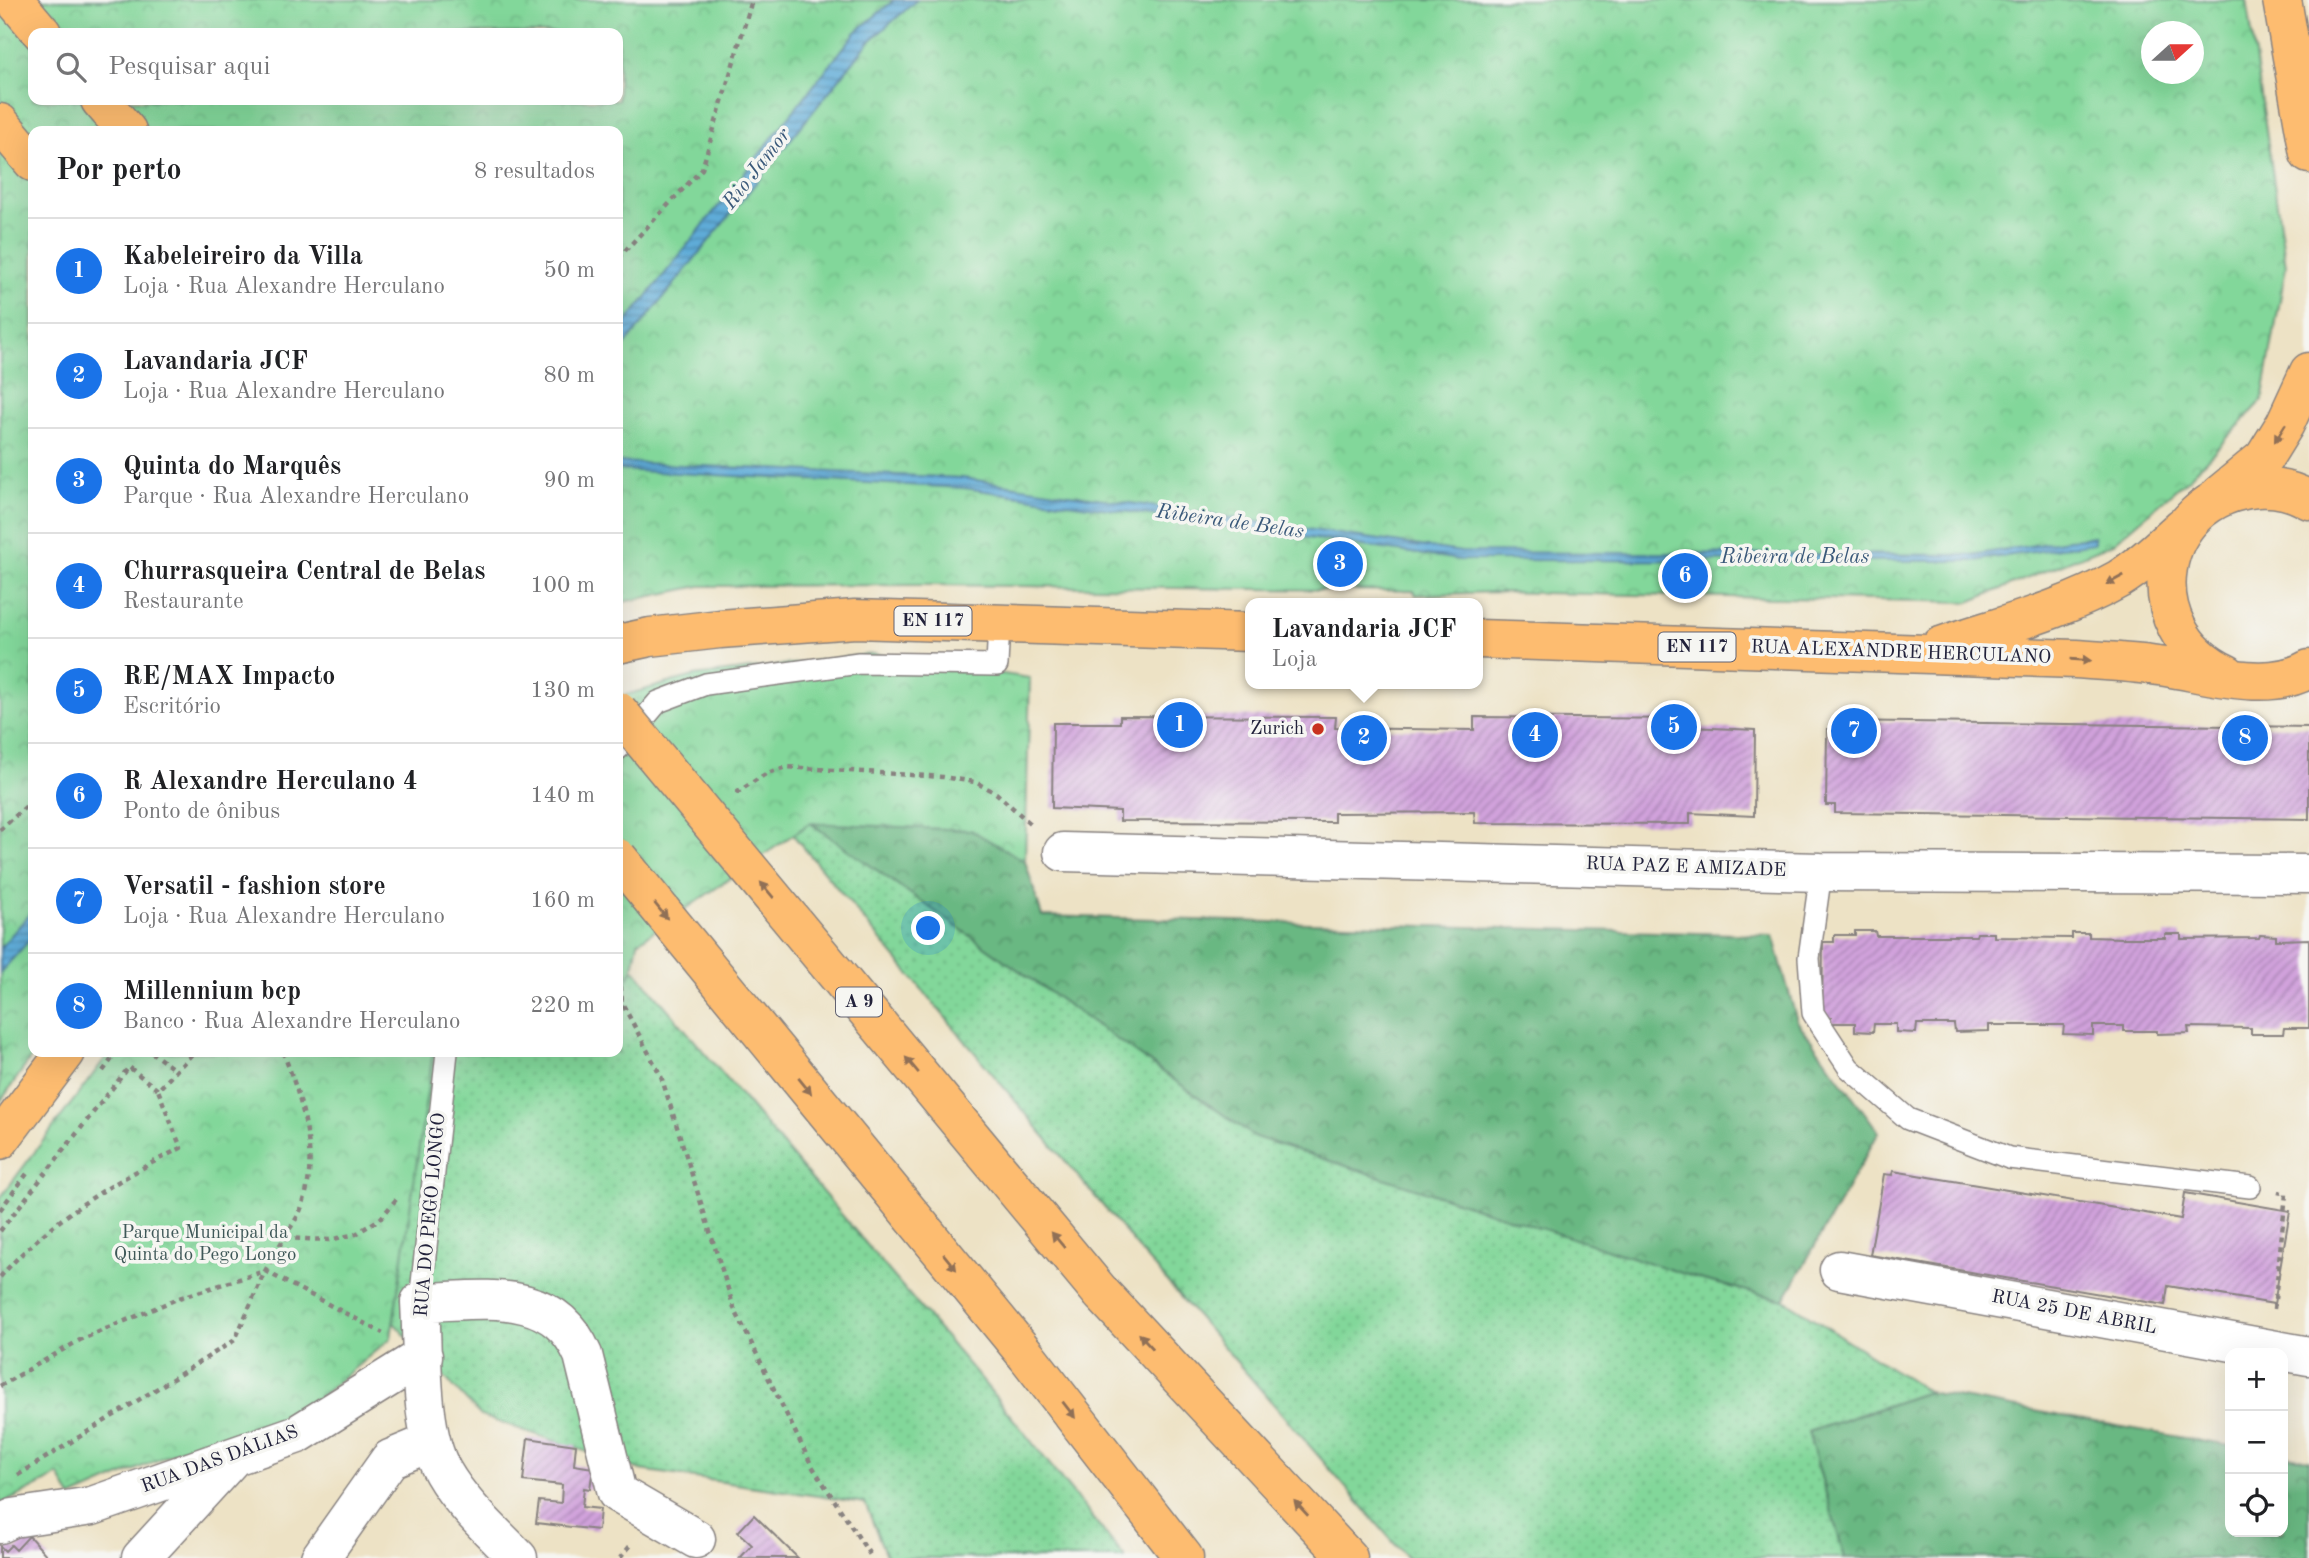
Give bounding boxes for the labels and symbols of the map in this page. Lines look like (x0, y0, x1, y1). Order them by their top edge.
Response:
north arrow (2141, 21, 2204, 84)
water label: Rio Jamor (719, 124, 795, 214)
one-way arrow (2273, 423, 2286, 443)
water label: Ribeira de Belas (1154, 501, 1305, 543)
pin: 3 (1317, 538, 1363, 590)
water label: Ribeira de Belas (1720, 547, 1870, 568)
pin: 6 (1662, 550, 1708, 602)
one-way arrow (2105, 574, 2125, 586)
road number: EN 117 (894, 606, 972, 636)
road number: EN 117 (1658, 632, 1736, 662)
street label: RUA ALEXANDRE HERCULANO (1750, 638, 2052, 668)
one-way arrow (2071, 654, 2093, 665)
pin: 1 (1157, 699, 1203, 751)
pin: 5 (1651, 701, 1697, 753)
pin: 7 (1831, 705, 1877, 757)
pin: 4 (1512, 709, 1558, 761)
pin: 2 (1341, 712, 1387, 764)
pin: 8 (2222, 712, 2268, 764)
place label: Zurich (1250, 720, 1304, 739)
marker: Zurich (1310, 721, 1326, 737)
street label: RUA PAZ E AMIZADE (1585, 855, 1787, 881)
one-way arrow (760, 882, 775, 899)
one-way arrow (653, 902, 668, 919)
your location (911, 911, 945, 945)
road number: A 9 (836, 987, 882, 1016)
one-way arrow (905, 1057, 920, 1074)
one-way arrow (798, 1077, 813, 1095)
street label: RUA DO PEGO LONGO (413, 1112, 449, 1318)
park label: Parque Municipal da Quinta do Pego Longo (114, 1224, 296, 1265)
one-way arrow (1050, 1232, 1065, 1250)
one-way arrow (942, 1253, 957, 1271)
street label: RUA 25 DE ABRIL (1990, 1288, 2158, 1338)
one-way arrow (1139, 1333, 1155, 1350)
one-way arrow (1061, 1402, 1076, 1419)
street label: RUA DAS DÁLIAS (138, 1419, 301, 1497)
one-way arrow (1294, 1500, 1310, 1517)

